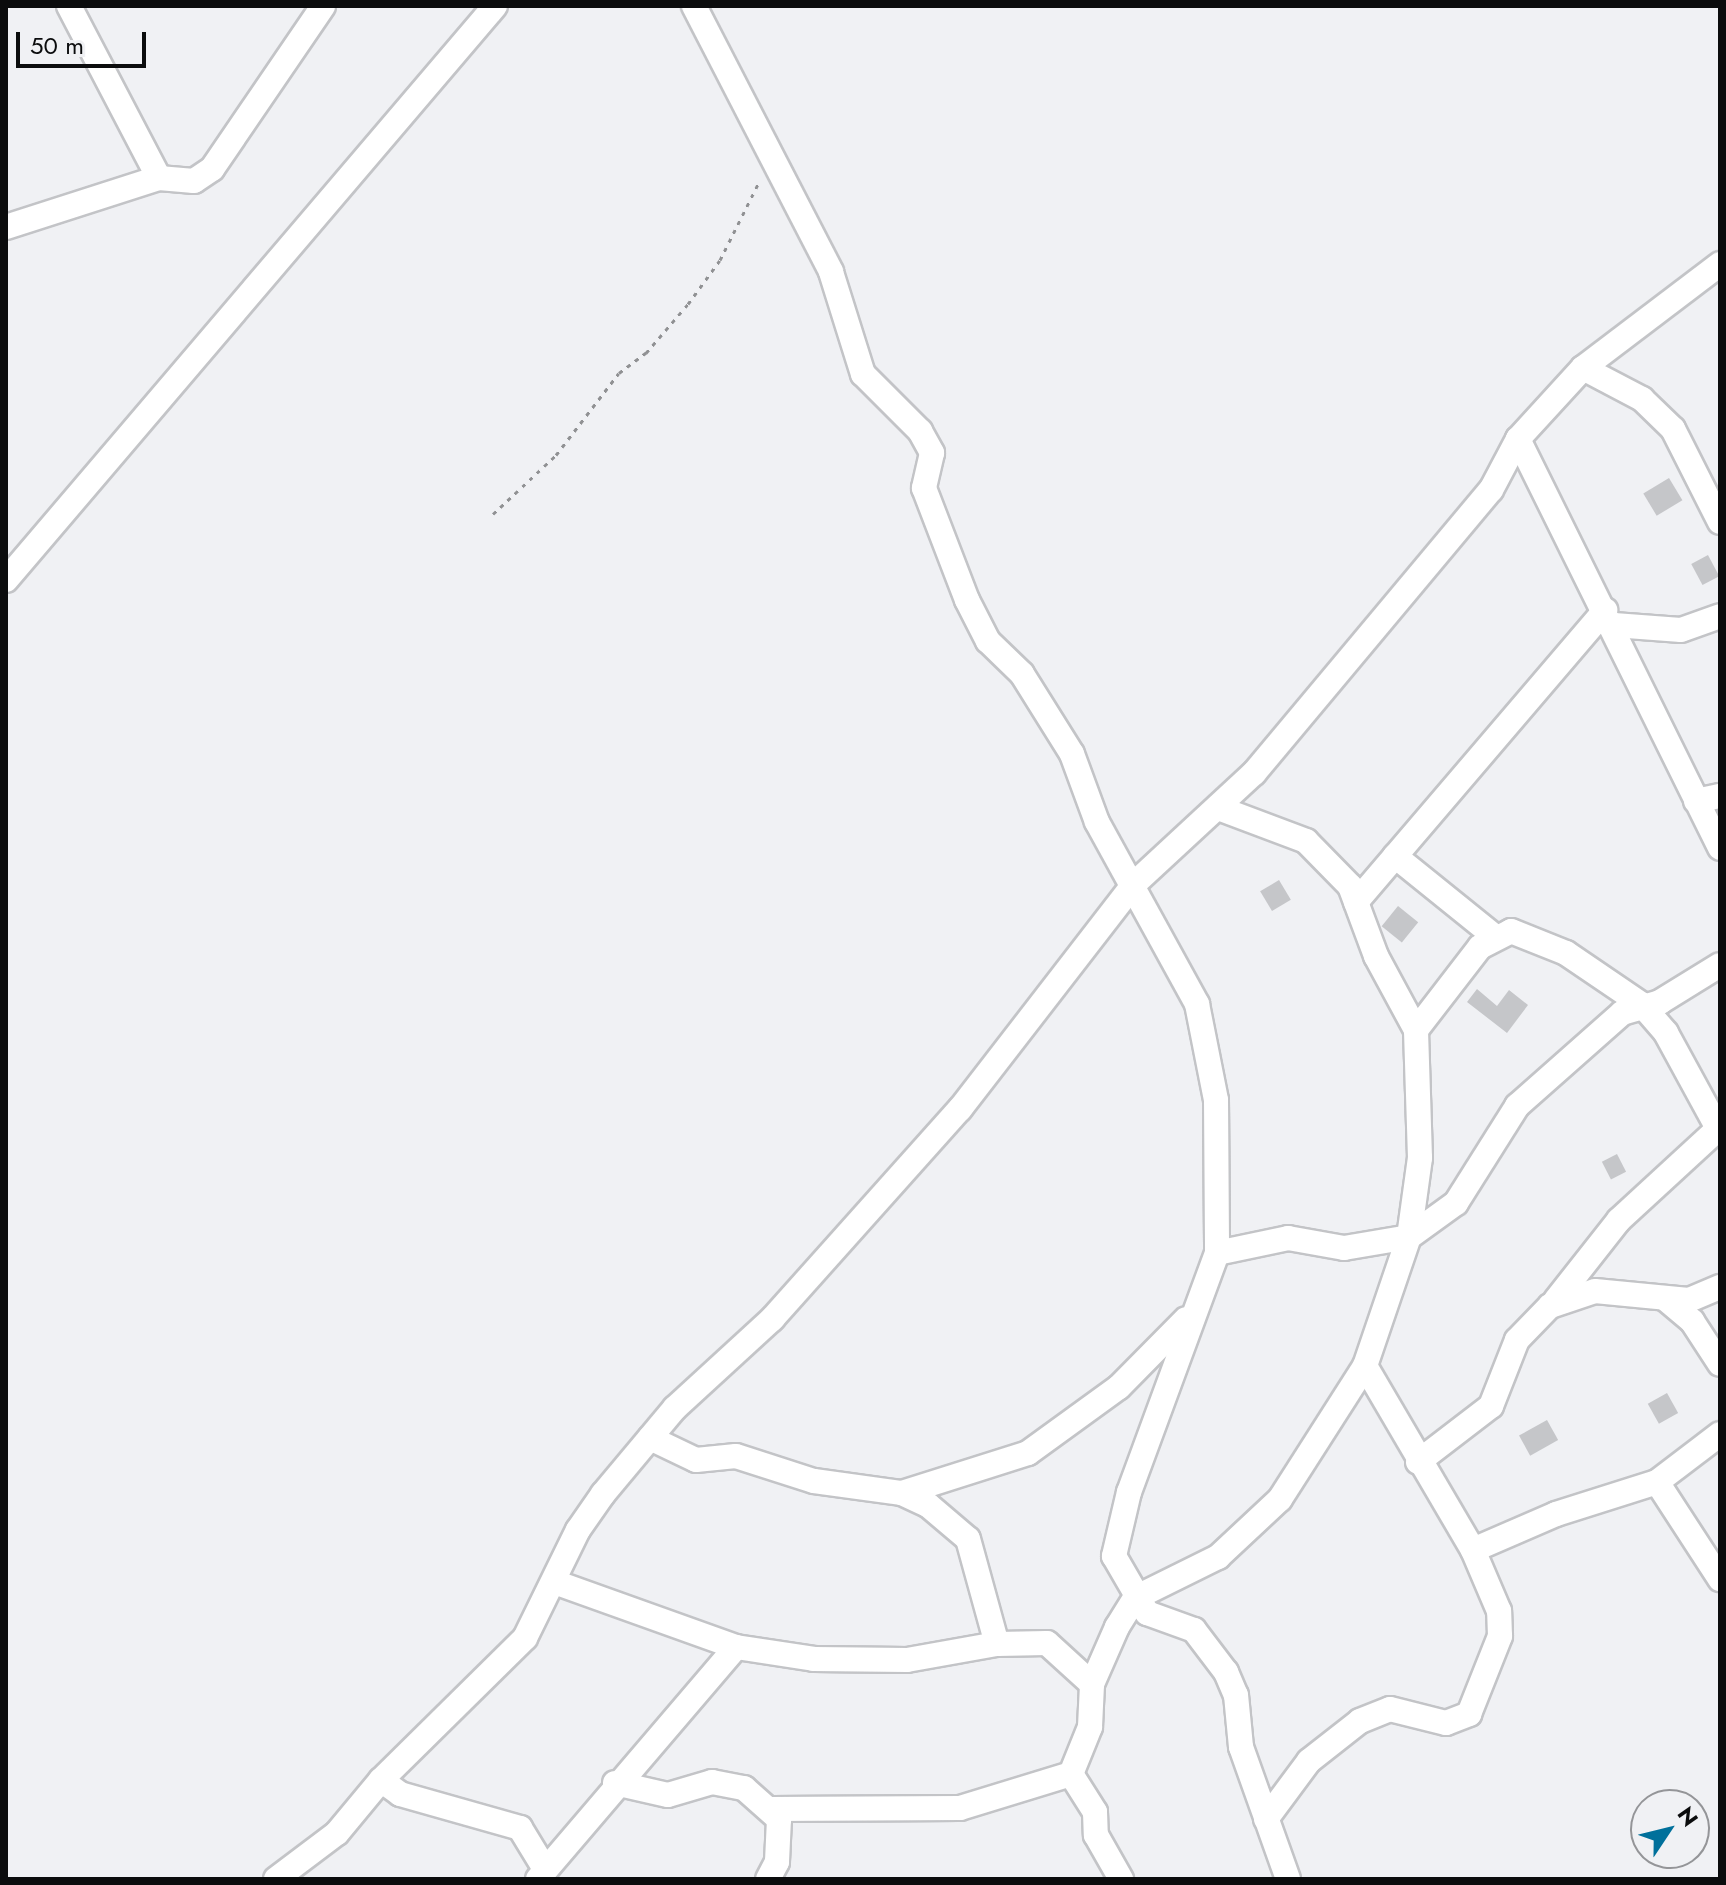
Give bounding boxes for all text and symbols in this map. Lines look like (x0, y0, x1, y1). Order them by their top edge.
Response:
scale bar (20, 16, 150, 66)
text: 50 m (30, 28, 84, 63)
north arrow (1630, 1789, 1710, 1869)
text: N (1670, 1800, 1706, 1833)

